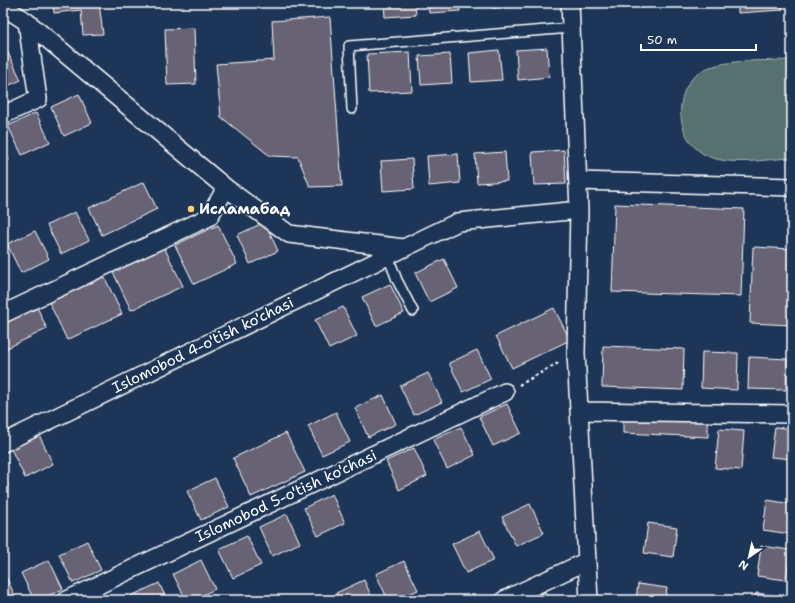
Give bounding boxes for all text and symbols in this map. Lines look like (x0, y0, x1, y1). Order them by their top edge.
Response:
scale bar (641, 26, 756, 52)
text: 50 m (647, 32, 677, 48)
place label: Исламабад (199, 199, 291, 219)
marker: Исламабад (186, 204, 196, 214)
street label: Islomobod 4-o'tish ko'chasi (109, 292, 297, 398)
street label: Islomobod 5-o'tish ko'chasi (192, 445, 380, 547)
north arrow (729, 537, 769, 577)
text: N (736, 556, 751, 574)

